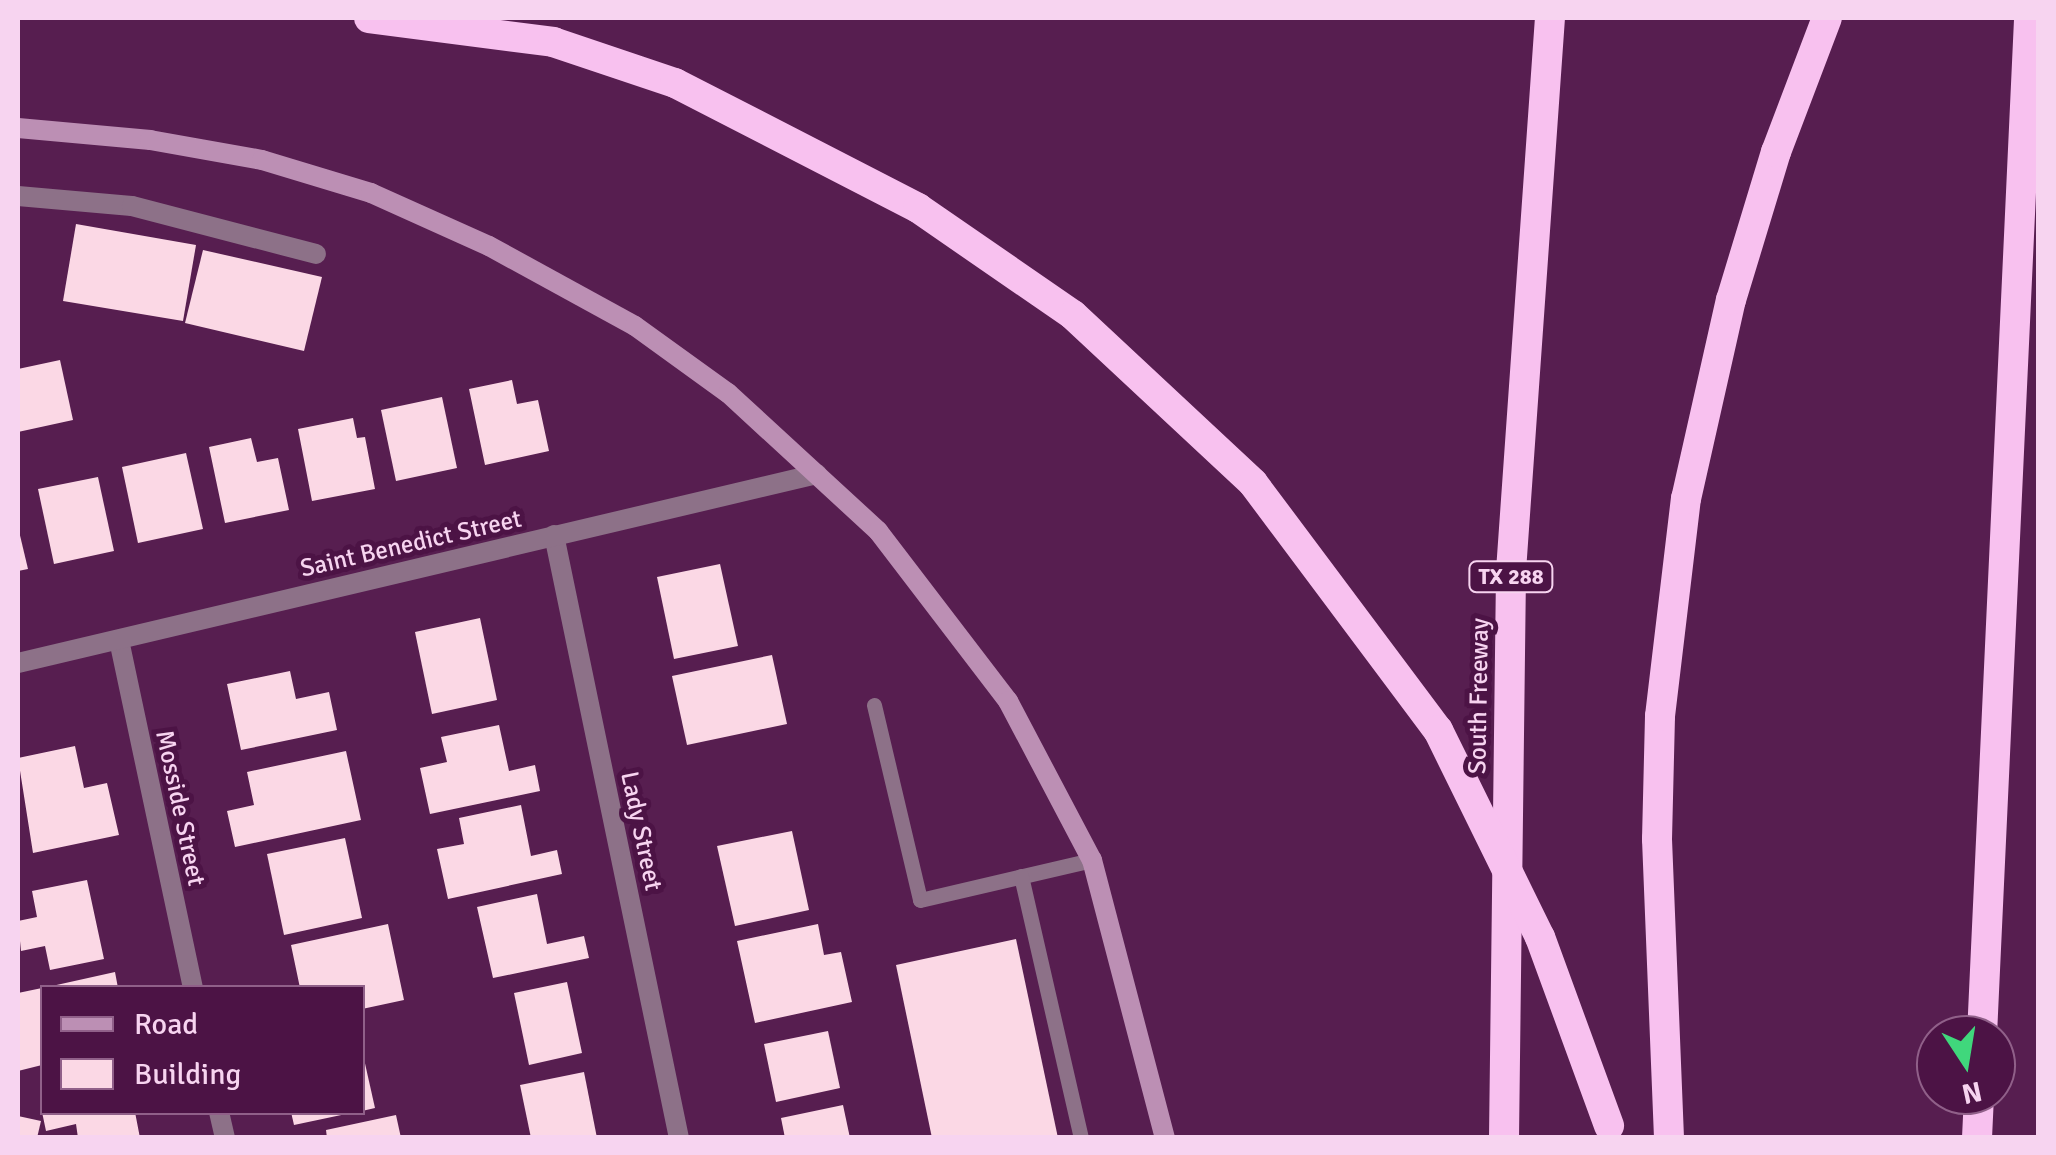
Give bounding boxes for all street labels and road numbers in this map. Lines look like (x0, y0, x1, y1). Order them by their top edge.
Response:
street label: Saint Benedict Street (297, 504, 525, 584)
road number: TX 288 (1466, 560, 1556, 594)
street label: South Freeway (1463, 618, 1495, 774)
street label: Mosside Street (149, 727, 211, 889)
street label: Lady Street (614, 769, 668, 893)

